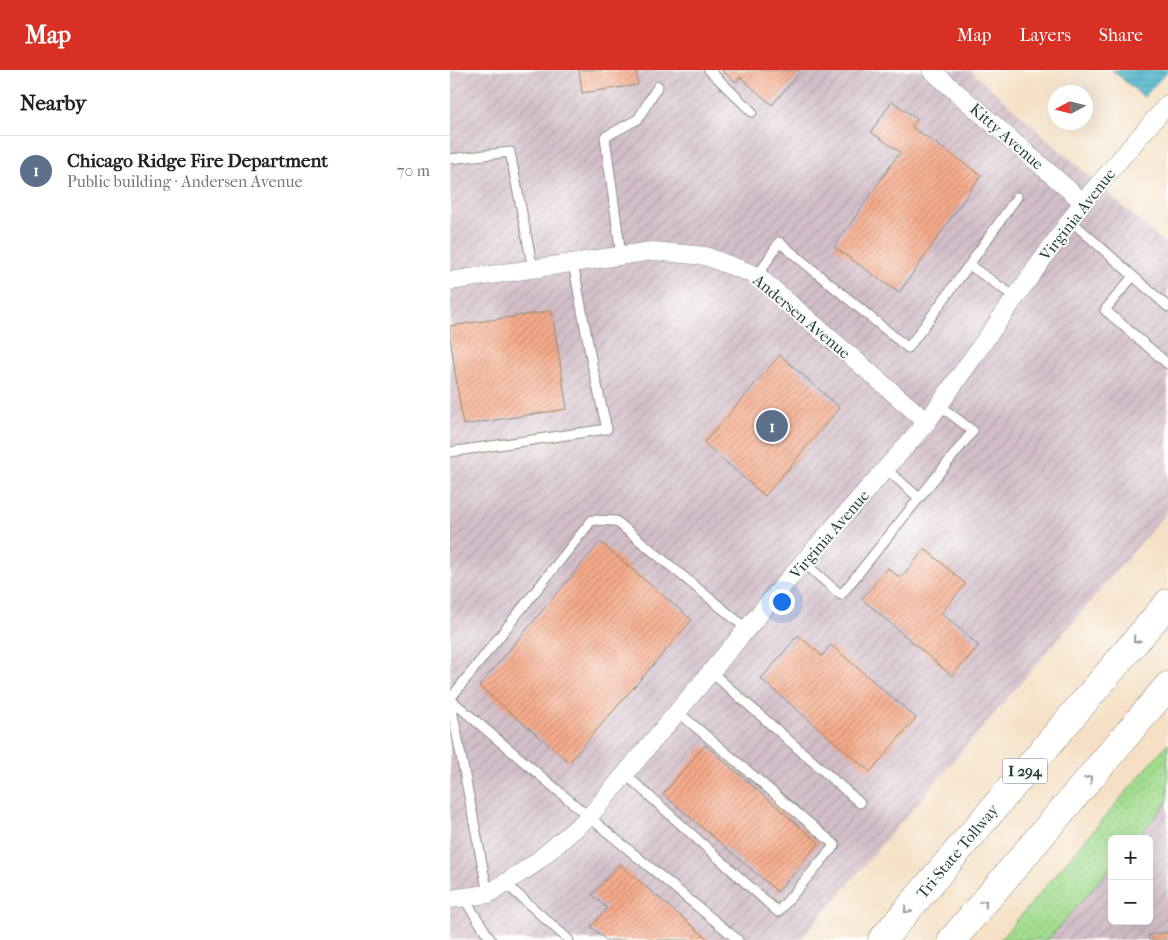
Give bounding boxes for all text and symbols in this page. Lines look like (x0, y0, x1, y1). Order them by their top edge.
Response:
text: Map (25, 21, 71, 49)
text: Map (957, 25, 991, 46)
text: Layers (1019, 25, 1071, 46)
text: Share (1099, 25, 1143, 46)
north arrow (1048, 85, 1093, 130)
text: Nearby (20, 91, 86, 115)
street label: Kitty Avenue (966, 99, 1047, 174)
text: Chicago Ridge Fire Department (67, 150, 328, 172)
text: 1 (33, 161, 39, 180)
text: 70 m (397, 161, 430, 180)
street label: Virginia Avenue (1035, 164, 1119, 265)
text: Public building · Andersen Avenue (67, 172, 302, 191)
street label: Andersen Avenue (748, 270, 854, 363)
pin: 1 (756, 407, 788, 445)
street label: Virginia Avenue (785, 486, 873, 583)
your location (769, 589, 795, 615)
one-way arrow (1133, 634, 1142, 643)
road number: I 294 (1002, 758, 1048, 784)
one-way arrow (1083, 775, 1092, 784)
street label: Tri-State Tollway (912, 800, 1003, 902)
map controls (1108, 835, 1153, 925)
button: + (1108, 835, 1153, 880)
button: − (1108, 880, 1153, 925)
one-way arrow (978, 899, 987, 908)
one-way arrow (903, 905, 912, 914)

